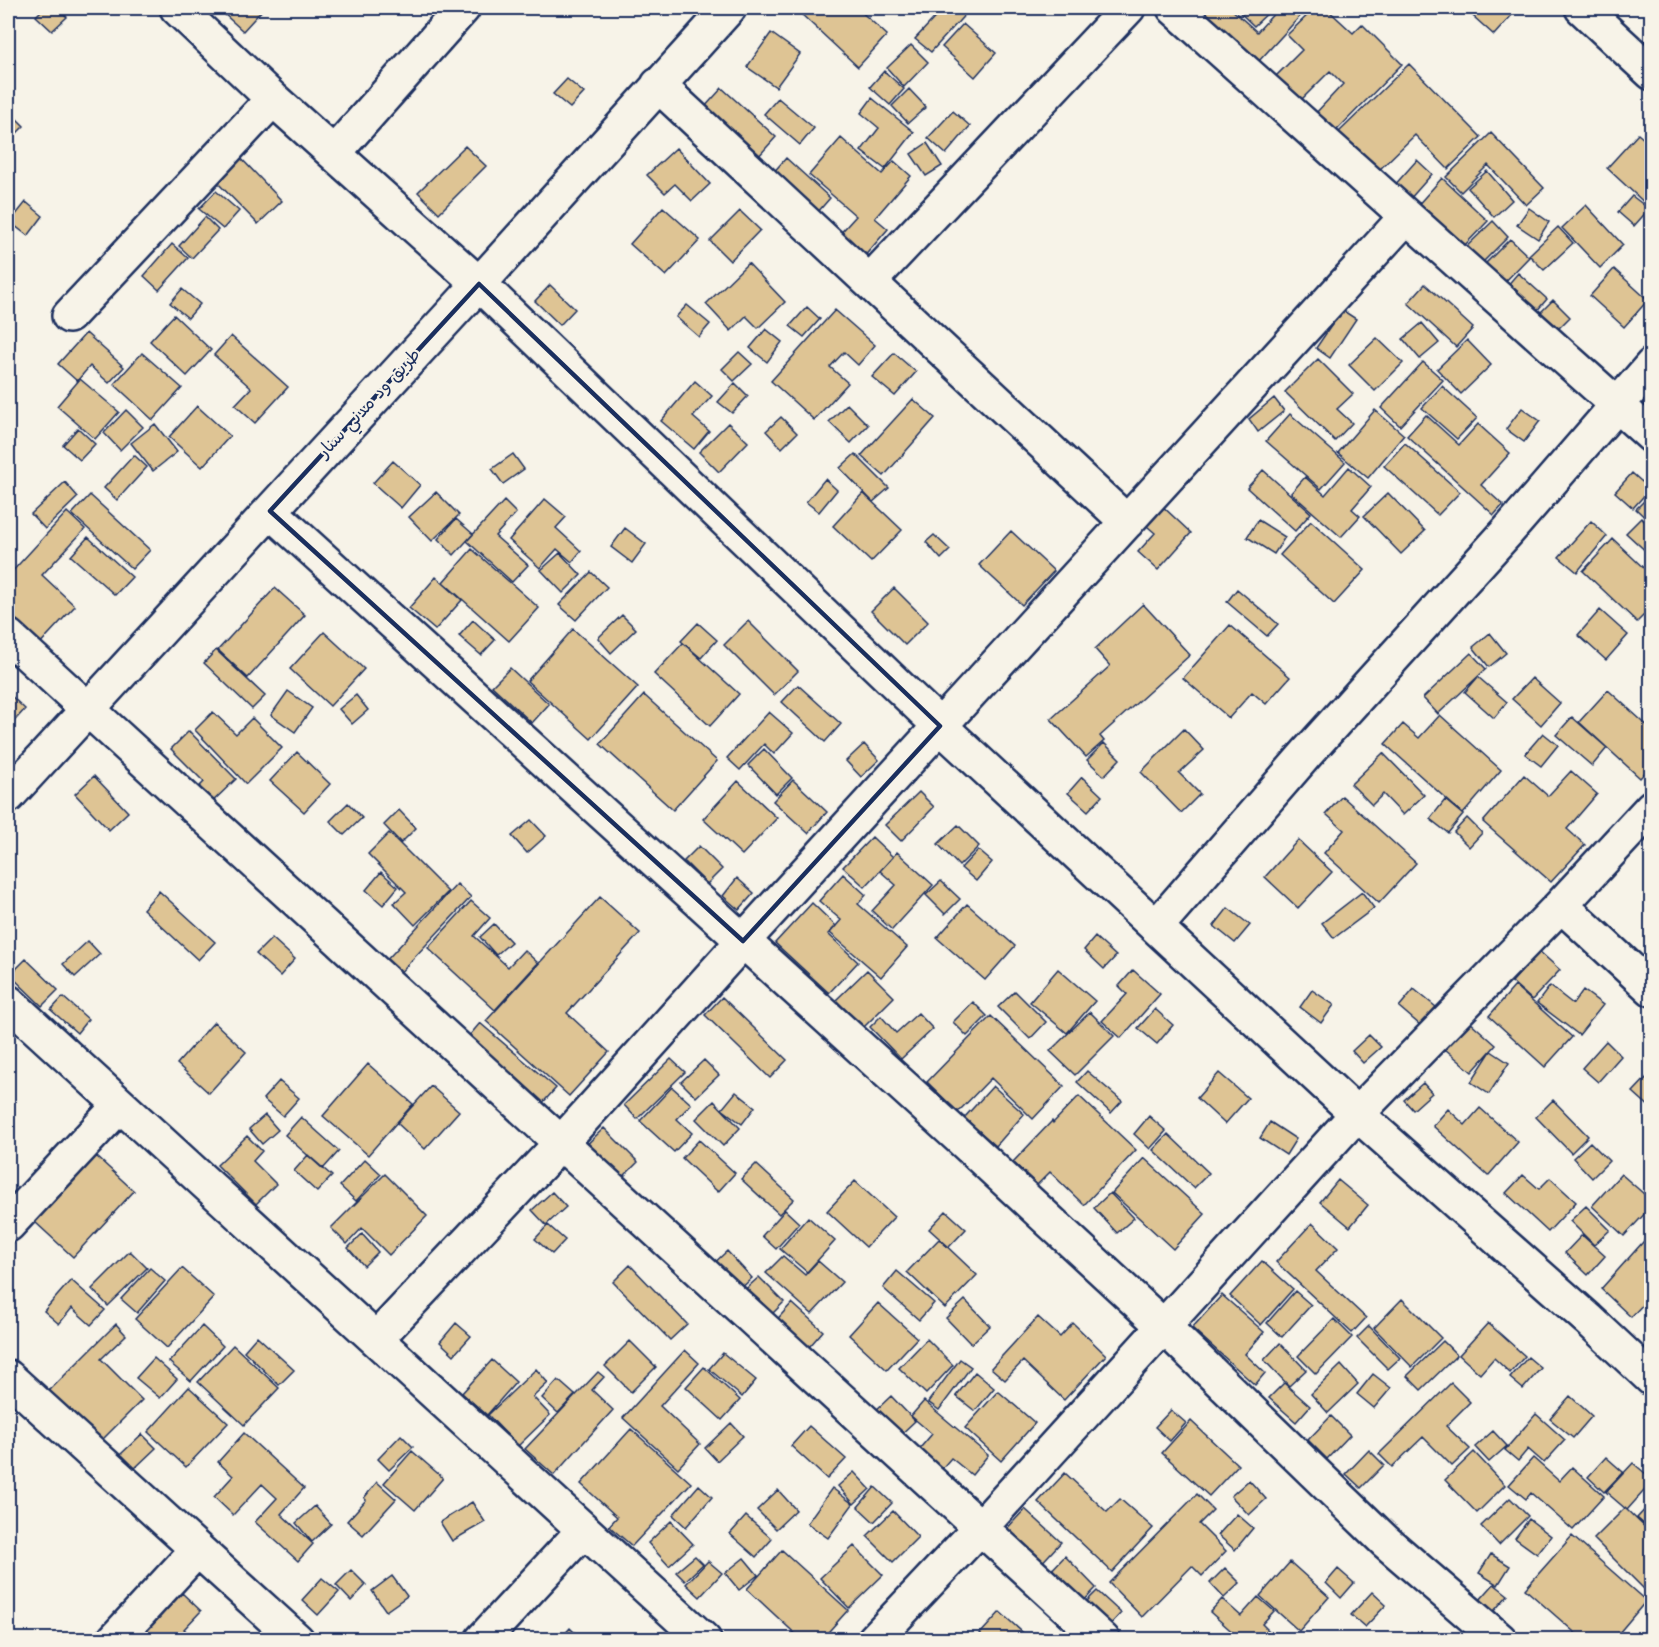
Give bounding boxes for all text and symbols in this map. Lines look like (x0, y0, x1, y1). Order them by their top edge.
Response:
street label: طريق ود مدني سنار (312, 344, 429, 467)

